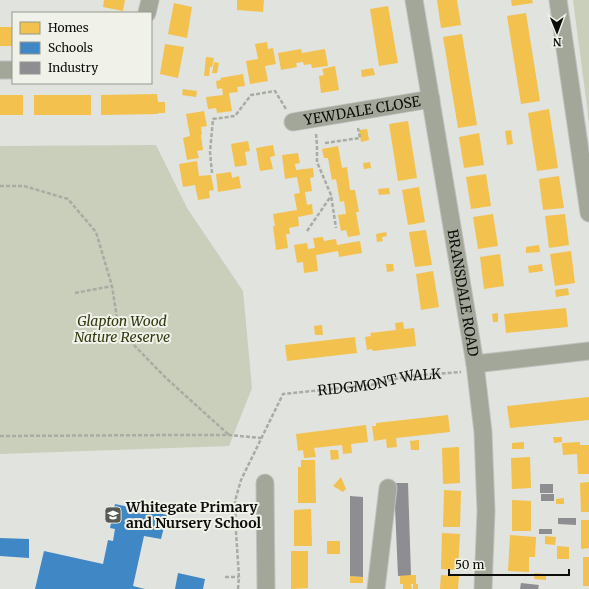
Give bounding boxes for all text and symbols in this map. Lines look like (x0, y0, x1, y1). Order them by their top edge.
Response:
legend (12, 12, 152, 84)
north arrow (537, 12, 577, 52)
text: Homes (48, 20, 89, 35)
text: N (552, 35, 562, 49)
text: Schools (48, 40, 93, 55)
text: Industry (48, 60, 98, 75)
street label: YEWDALE CLOSE (301, 92, 422, 129)
street label: BRANSDALE ROAD (444, 228, 483, 358)
park label: Glapton Wood Nature Reserve (74, 312, 170, 346)
street label: RIDGMONT WALK (317, 364, 443, 399)
place label: Whitegate Primary and Nursery School (125, 498, 262, 532)
school or university icon: Whitegate Primary and Nursery School (103, 505, 123, 525)
scale bar (449, 551, 569, 577)
text: 50 m (455, 557, 484, 572)

